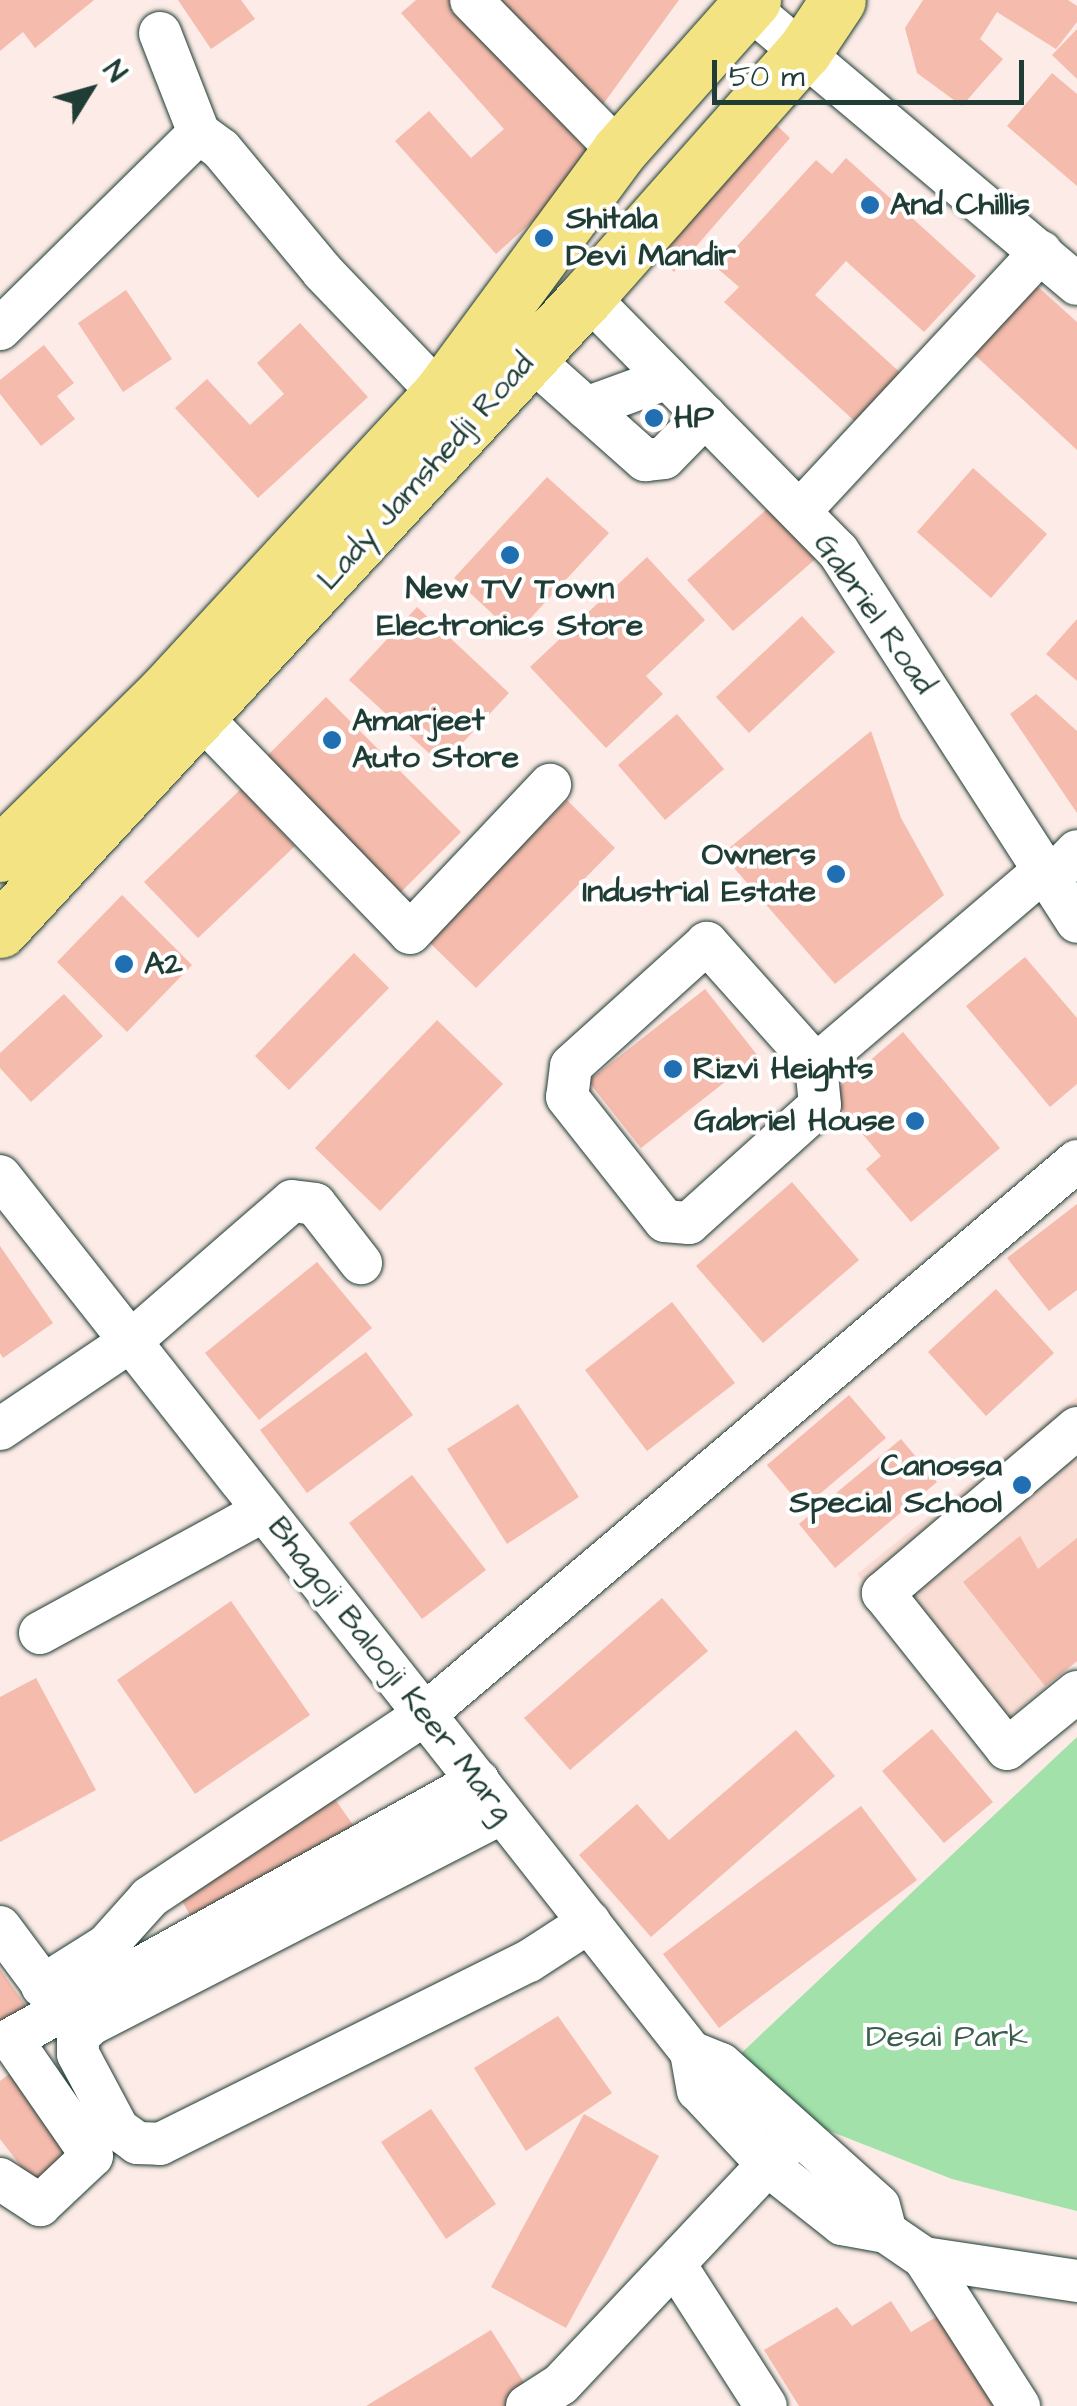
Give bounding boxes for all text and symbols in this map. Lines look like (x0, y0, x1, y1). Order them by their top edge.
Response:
north arrow (40, 40, 140, 140)
scale bar (717, 40, 1030, 102)
text: N (94, 53, 135, 90)
text: 50 m (729, 56, 805, 98)
place label: And Chillis (890, 186, 1030, 224)
marker: And Chillis (859, 194, 881, 216)
place label: Shitala Devi Mandir (566, 201, 736, 276)
marker: Shitala Devi Mandir (531, 225, 557, 251)
street label: Lady Jamshedji Road (309, 346, 543, 598)
place label: HP (674, 399, 714, 437)
marker: HP (643, 407, 665, 429)
street label: Gabriel Road (804, 526, 944, 702)
marker: New TV Town Electronics Store (499, 544, 521, 566)
place label: New TV Town Electronics Store (377, 571, 643, 646)
place label: Amarjeet Auto Store (352, 703, 519, 778)
marker: Amarjeet Auto Store (321, 729, 343, 751)
place label: Owners Industrial Estate (582, 837, 816, 912)
marker: Owners Industrial Estate (825, 863, 847, 885)
place label: A2 (144, 945, 183, 983)
marker: A2 (113, 953, 135, 975)
place label: Rizvi Heights (693, 1050, 874, 1088)
marker: Rizvi Heights (662, 1058, 684, 1080)
place label: Gabriel House (694, 1102, 895, 1140)
marker: Gabriel House (904, 1110, 926, 1132)
place label: Canossa Special School (789, 1448, 1002, 1523)
marker: Canossa Special School (1011, 1474, 1033, 1496)
street label: Bhagoji Balooji Keer Marg (259, 1509, 521, 1831)
park label: Desai Park (866, 2018, 1028, 2056)

